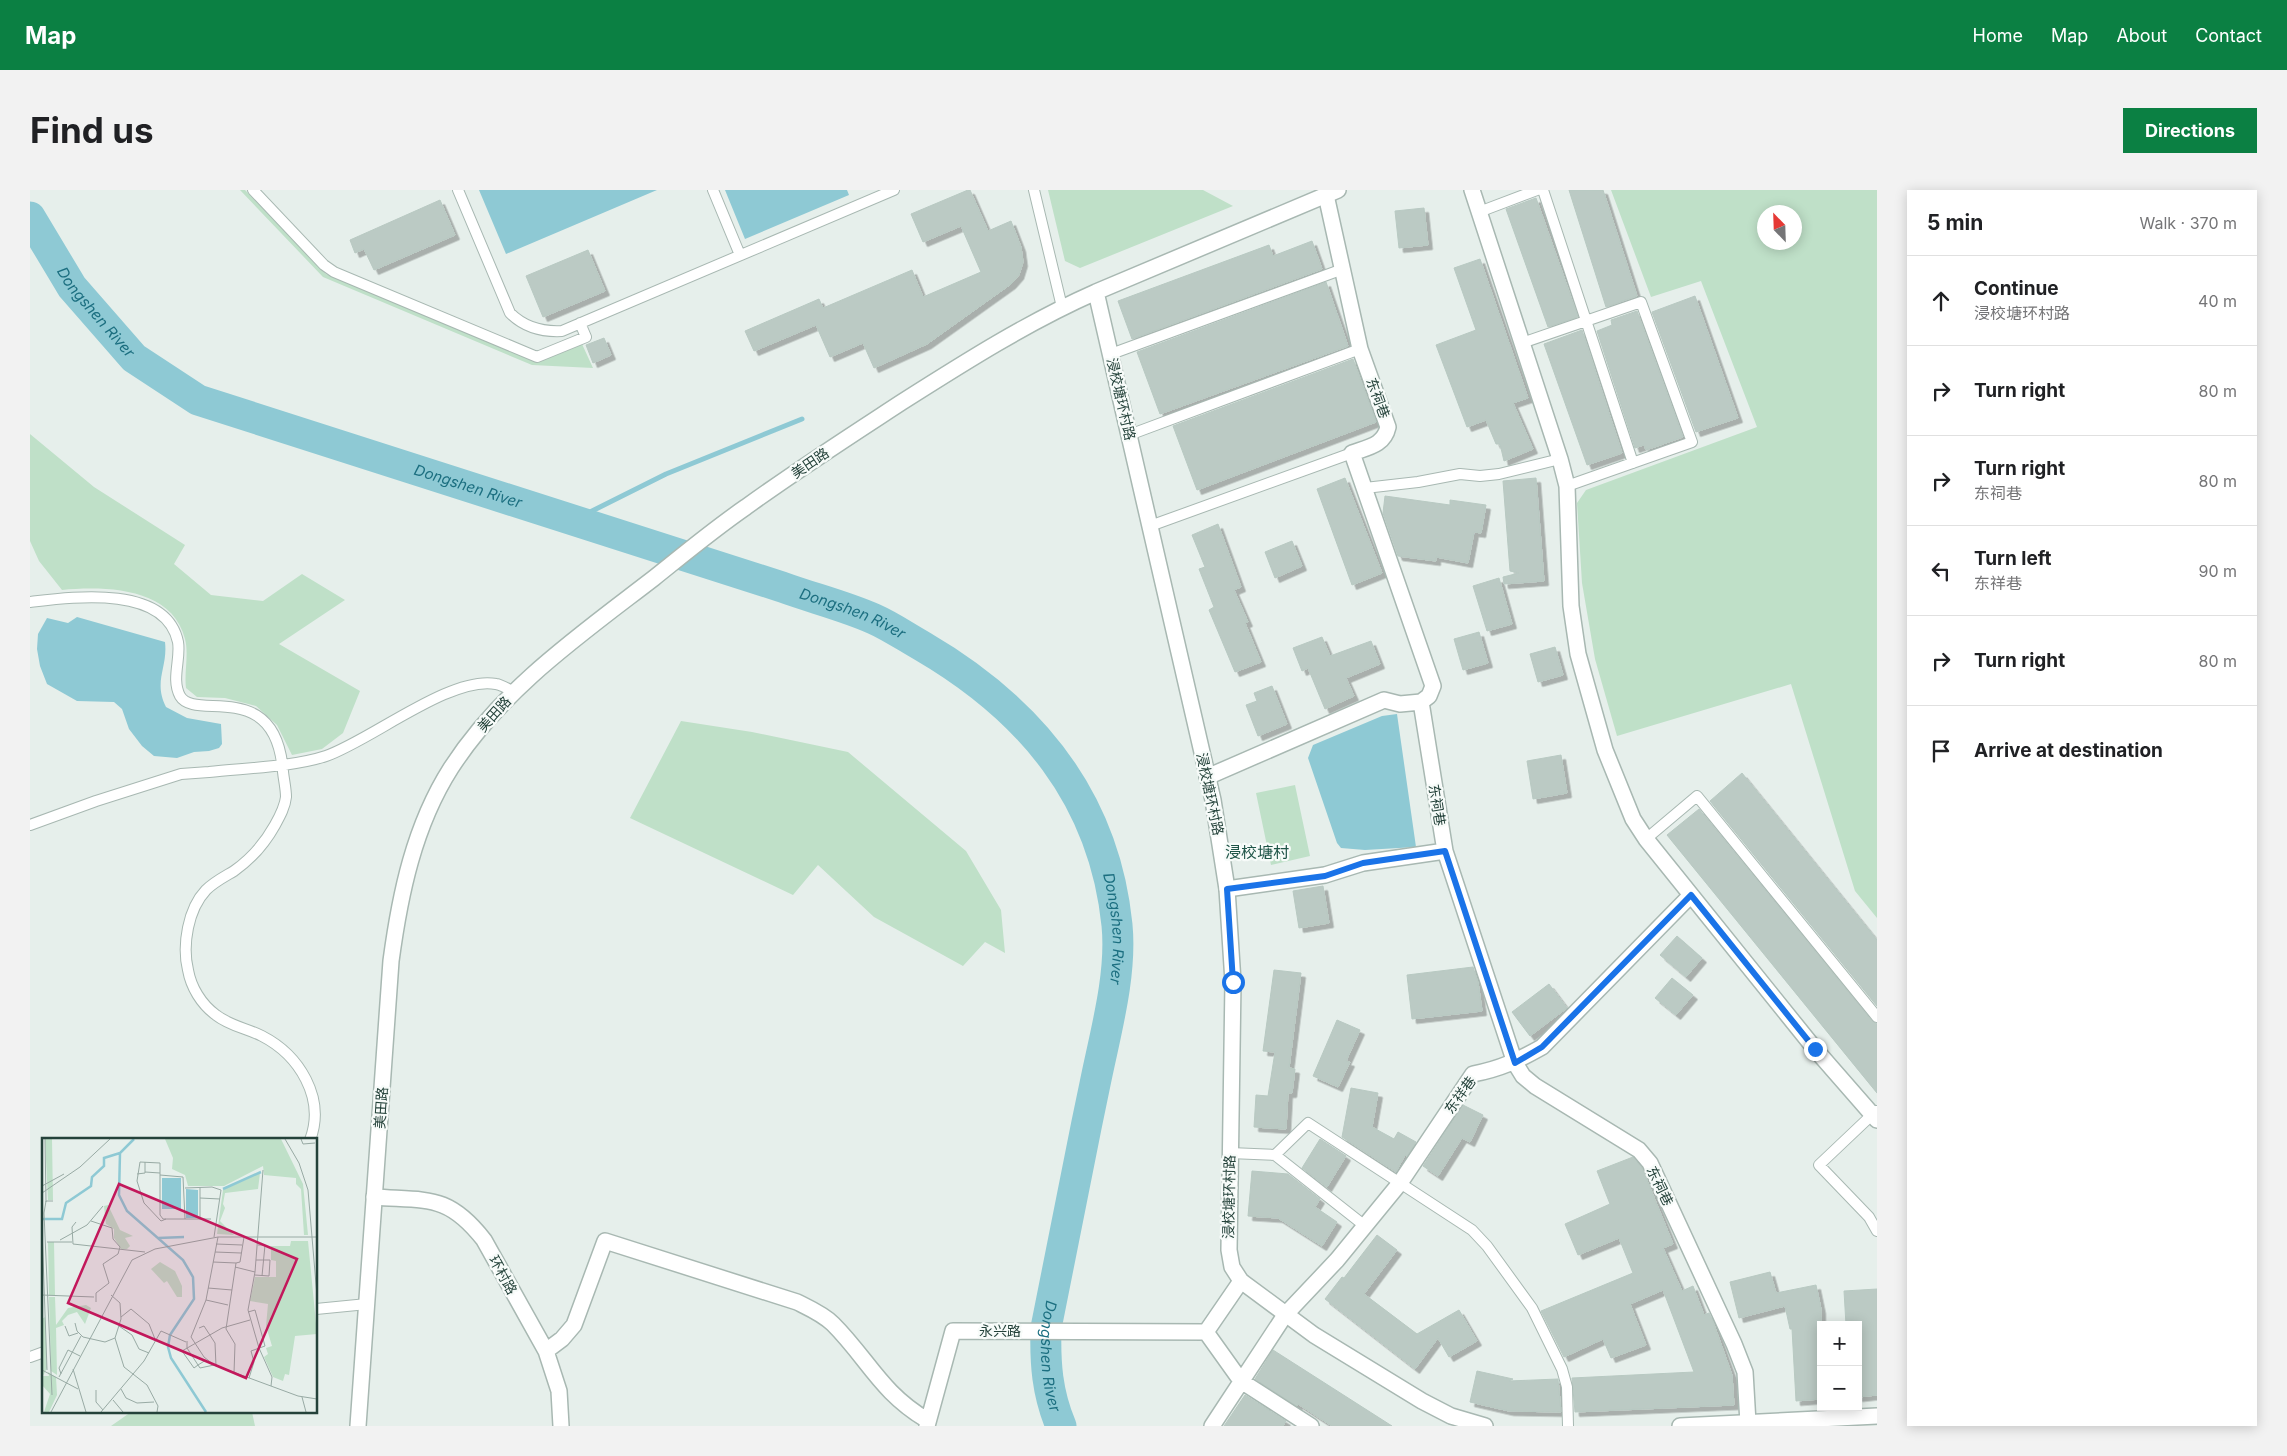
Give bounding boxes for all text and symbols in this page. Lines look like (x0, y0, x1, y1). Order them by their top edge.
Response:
text: Map (25, 21, 76, 50)
text: Home (1973, 25, 2023, 46)
text: Map (2051, 25, 2088, 46)
text: About (2116, 25, 2167, 46)
text: Contact (2195, 25, 2262, 46)
button: Directions (2123, 108, 2257, 153)
text: Find us (30, 109, 154, 151)
north arrow (1757, 205, 1802, 250)
text: 5 min (1927, 210, 1983, 235)
text: Walk · 370 m (2140, 213, 2237, 233)
water label: Dongshen River (53, 263, 139, 361)
text: Continue (1974, 277, 2059, 300)
icon: ahead (1927, 287, 1955, 315)
text: 40 m (2198, 291, 2237, 311)
text: 浸校塘环村路 (1974, 303, 2070, 323)
street label: 浸校塘环村路 (1104, 356, 1139, 442)
street label: 东祠巷 (1363, 375, 1394, 420)
icon: right (1927, 377, 1955, 405)
text: Turn right (1974, 379, 2065, 402)
text: 80 m (2198, 381, 2237, 401)
street label: 美田路 (788, 444, 832, 481)
text: Turn right (1974, 457, 2065, 480)
water label: Dongshen River (412, 460, 525, 512)
icon: right (1927, 467, 1955, 495)
text: 80 m (2198, 471, 2237, 491)
text: 东祠巷 (1974, 483, 2022, 503)
text: Turn left (1974, 547, 2052, 570)
icon: left (1927, 557, 1955, 585)
text: 90 m (2198, 561, 2237, 581)
text: 东祥巷 (1974, 573, 2022, 593)
water label: Dongshen River (797, 584, 909, 643)
icon: right (1927, 647, 1955, 675)
text: Turn right (1974, 649, 2065, 672)
text: 80 m (2198, 651, 2237, 671)
street label: 美田路 (473, 692, 514, 735)
icon: arrive (1927, 737, 1955, 765)
text: Arrive at destination (1974, 739, 2163, 762)
street label: 浸校塘环村路 (1193, 751, 1228, 837)
street label: 东祠巷 (1426, 783, 1449, 827)
district label: 浸校塘村 (1225, 842, 1289, 862)
water label: Dongshen River (1099, 871, 1128, 986)
route start (1222, 971, 1245, 994)
route end (1804, 1038, 1827, 1061)
street label: 东祥巷 (1440, 1073, 1479, 1117)
street label: 美田路 (371, 1086, 390, 1130)
inset map (42, 1138, 318, 1414)
street label: 浸校塘环村路 (1219, 1155, 1238, 1239)
street label: 东祠巷 (1644, 1163, 1677, 1208)
street label: 环村路 (486, 1252, 521, 1297)
water label: Dongshen River (1037, 1299, 1065, 1414)
map controls (1817, 1321, 1862, 1411)
button: + (1817, 1321, 1862, 1366)
street label: 永兴路 (979, 1322, 1021, 1339)
button: − (1817, 1366, 1862, 1411)

